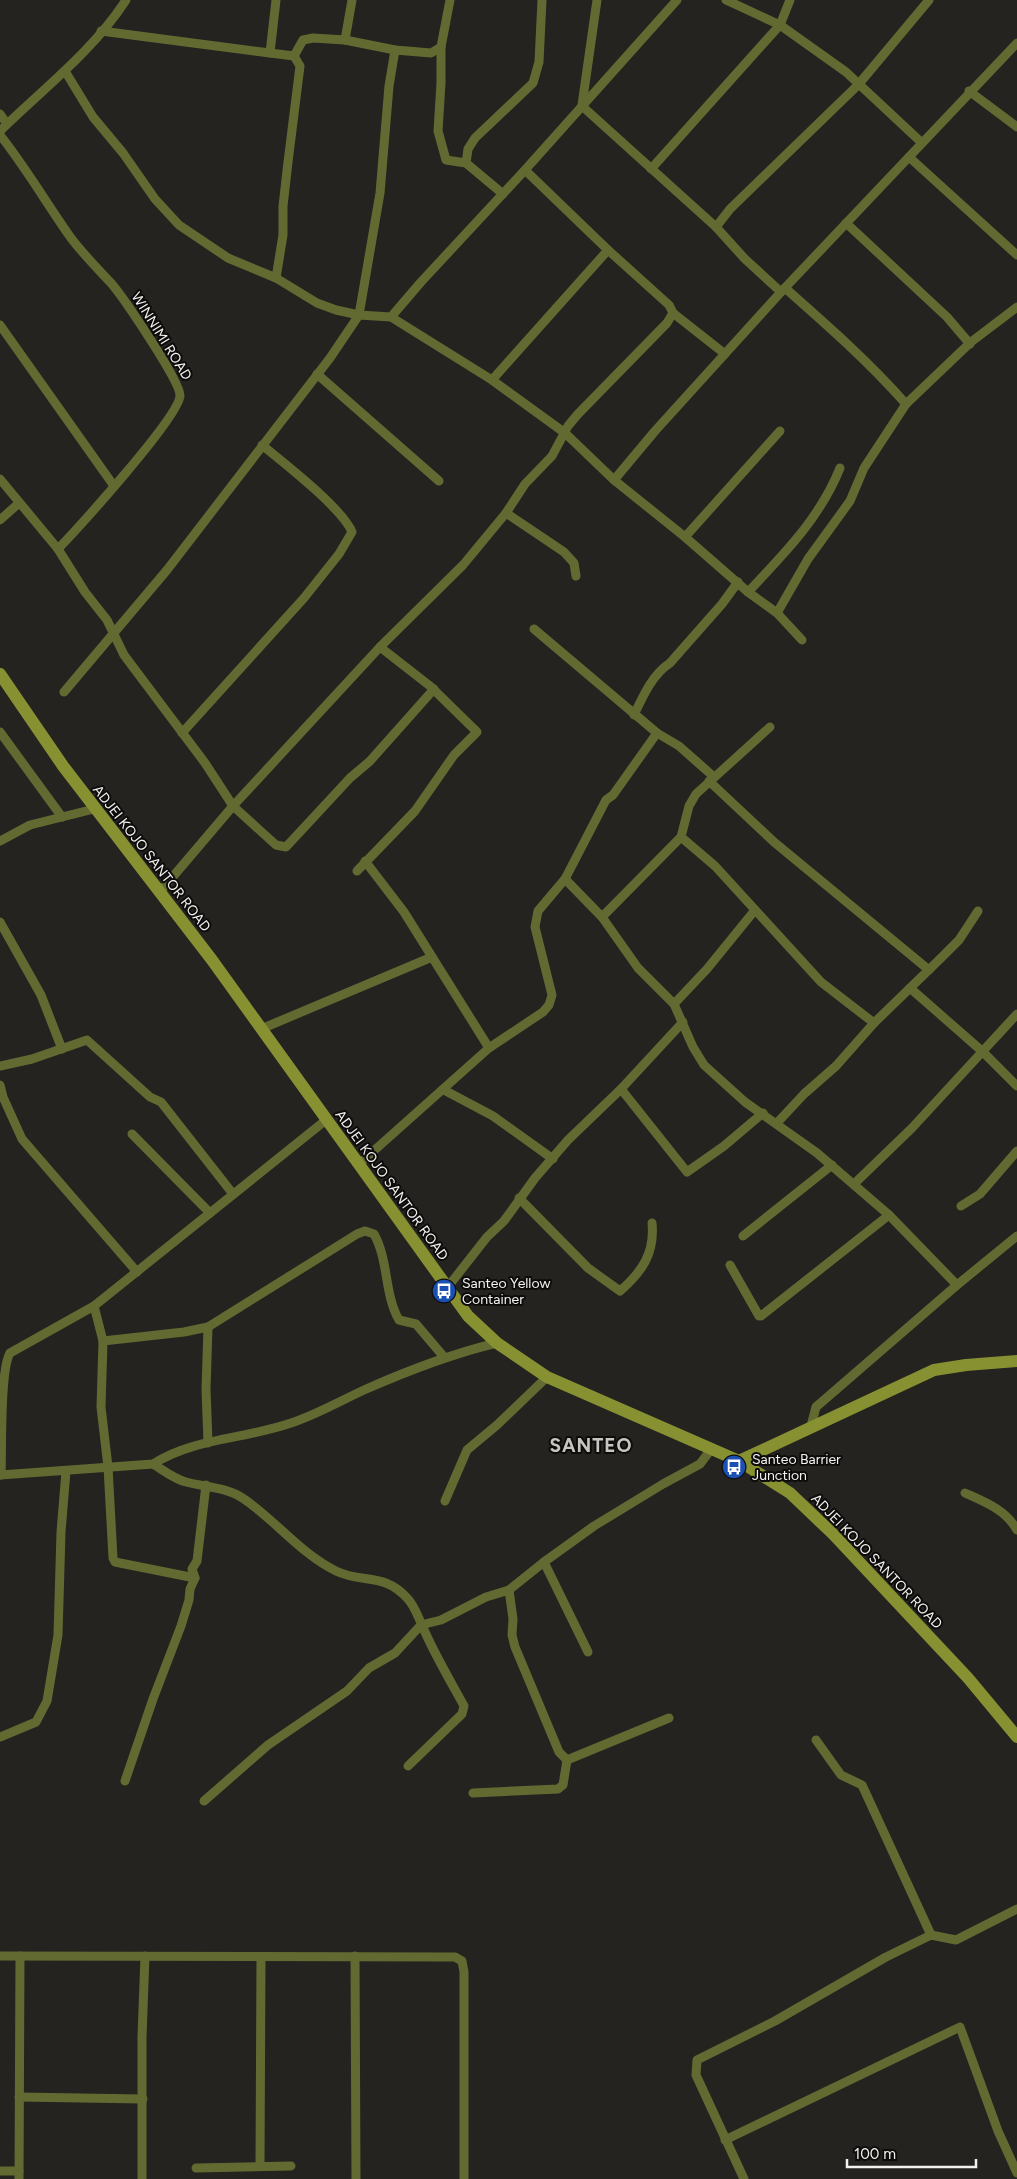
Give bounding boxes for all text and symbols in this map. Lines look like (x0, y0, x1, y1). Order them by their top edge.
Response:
street label: WINNIMI ROAD (128, 289, 195, 383)
street label: ADJEI KOJO SANTOR ROAD (89, 782, 214, 935)
street label: ADJEI KOJO SANTOR ROAD (331, 1107, 452, 1264)
place label: Santeo Yellow Container (462, 1275, 550, 1308)
bus stop icon: Santeo Yellow Container (431, 1278, 457, 1304)
district label: SANTEO (549, 1434, 633, 1457)
place label: Santeo Barrier Junction (752, 1451, 841, 1484)
bus stop icon: Santeo Barrier Junction (721, 1454, 747, 1480)
street label: ADJEI KOJO SANTOR ROAD (808, 1490, 946, 1632)
scale bar (847, 2136, 976, 2168)
text: 100 m (854, 2145, 896, 2163)

